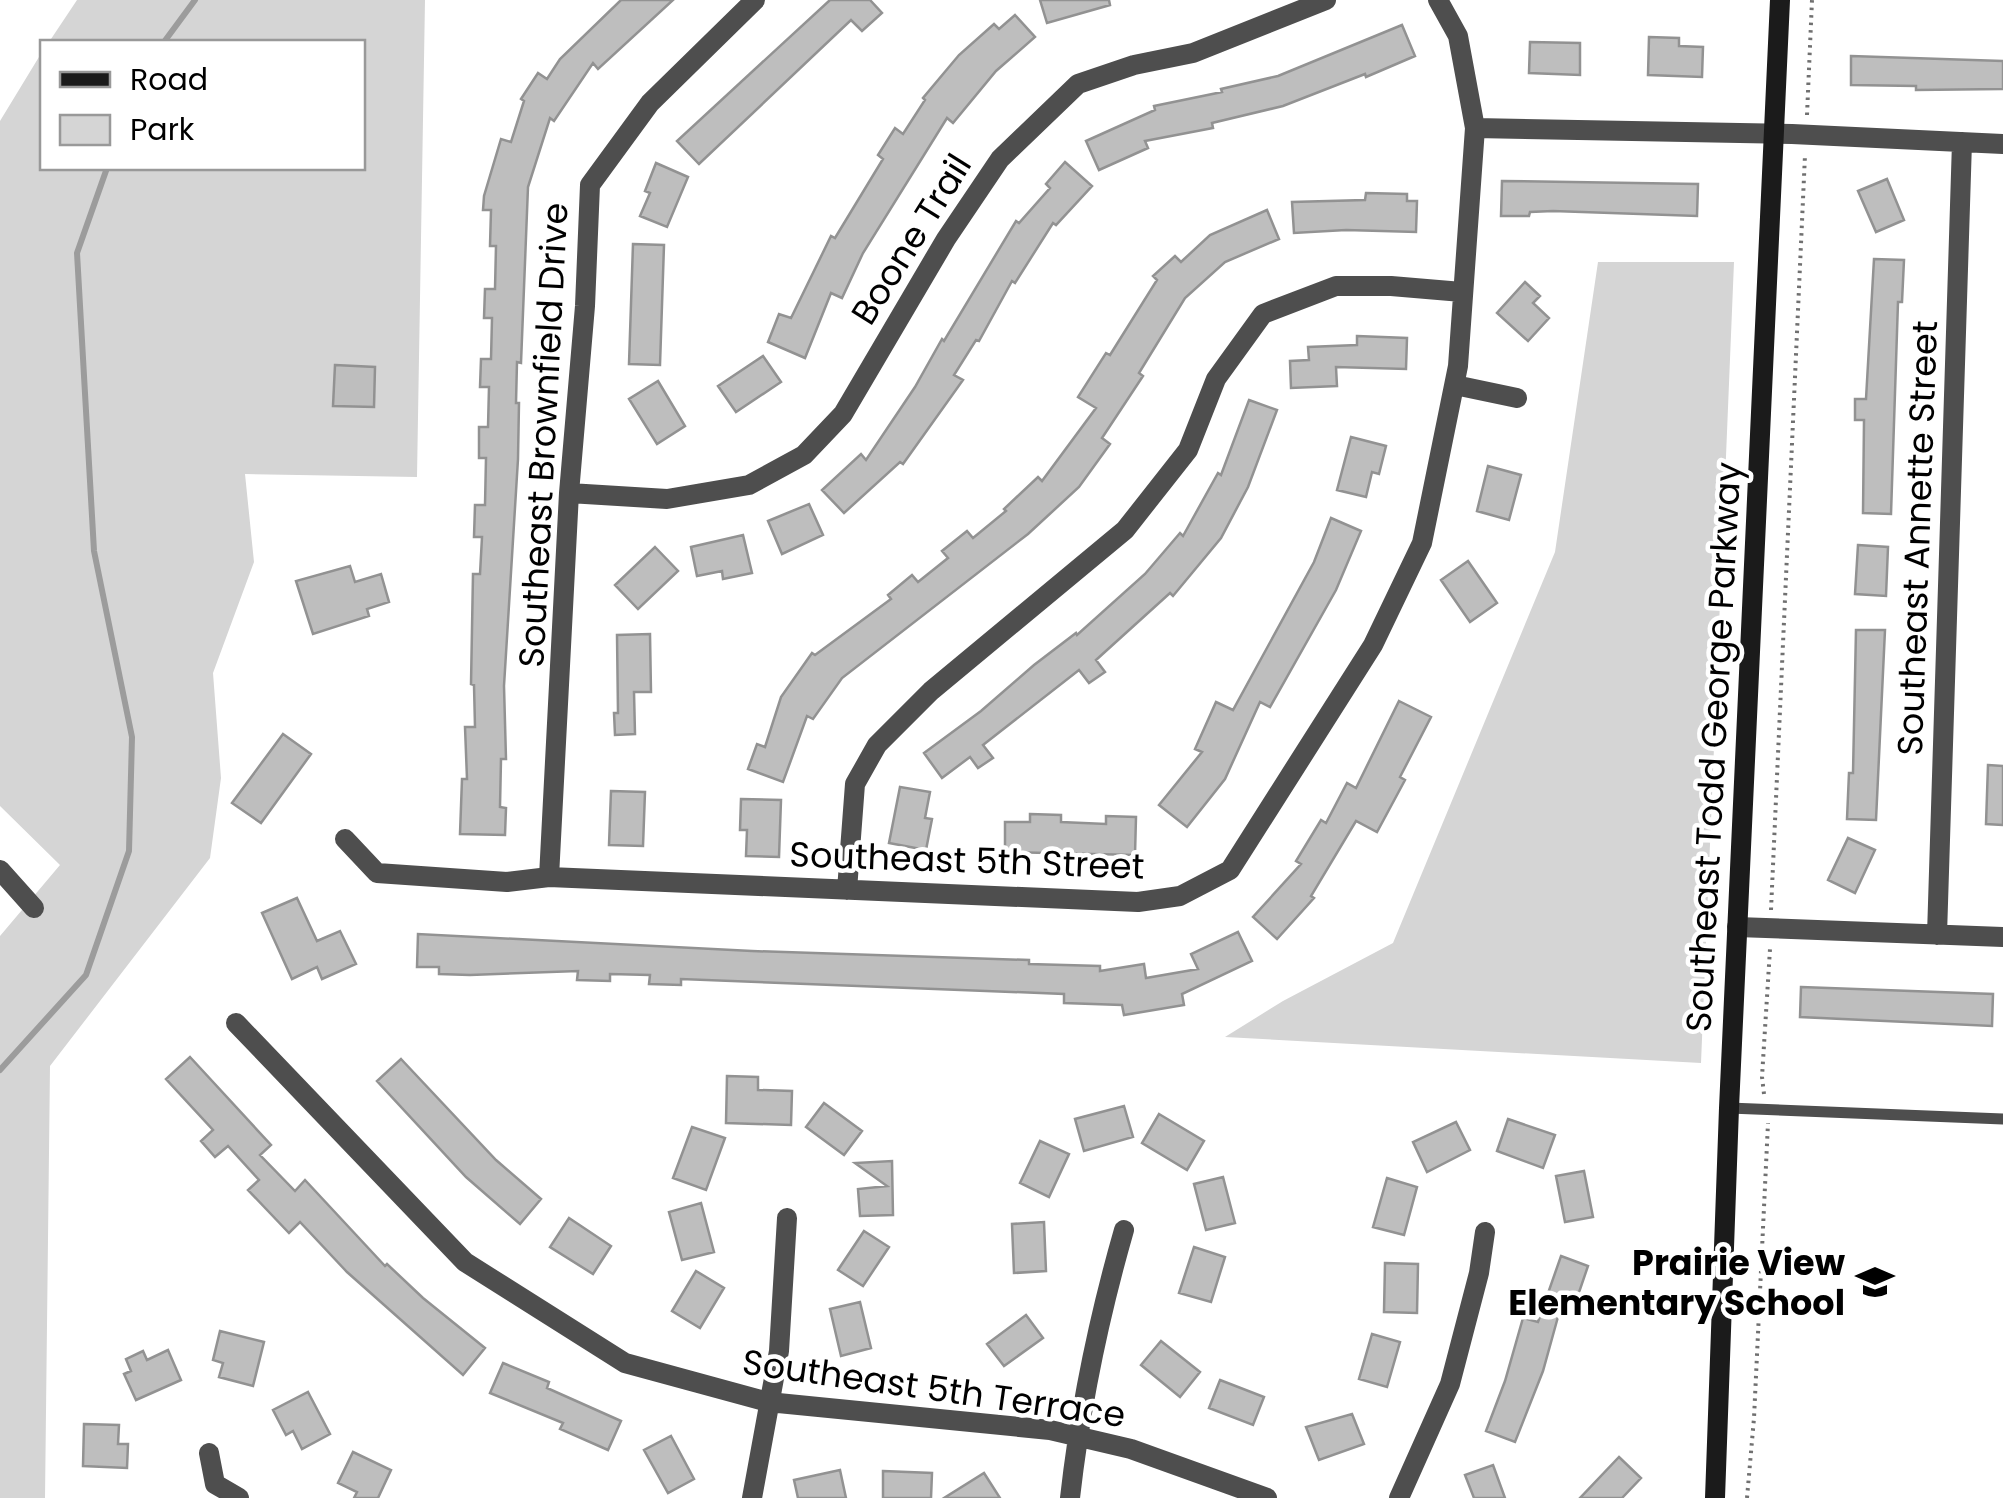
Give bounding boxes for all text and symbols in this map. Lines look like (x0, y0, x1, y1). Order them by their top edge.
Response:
legend (40, 40, 365, 170)
text: Road (130, 58, 208, 101)
text: Park (130, 108, 195, 151)
street label: Boone Trail (839, 144, 983, 334)
street label: Southeast Brownfield Drive (506, 201, 580, 669)
street label: Southeast Annette Street (1885, 320, 1949, 756)
street label: Southeast Todd George Parkway (1674, 461, 1752, 1033)
street label: Southeast 5th Street (789, 829, 1145, 891)
place label: Prairie View Elementary School (1508, 1238, 1846, 1327)
school or university icon: Prairie View Elementary School (1854, 1261, 1896, 1303)
street label: Southeast 5th Terrace (739, 1337, 1129, 1439)

